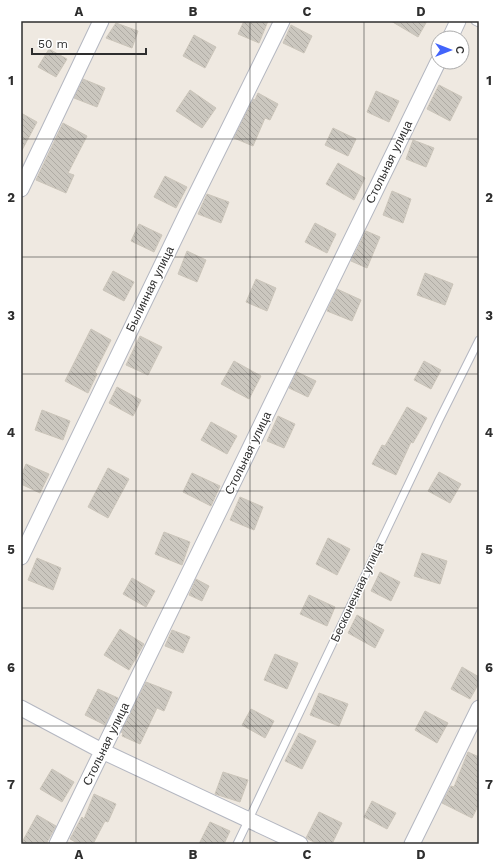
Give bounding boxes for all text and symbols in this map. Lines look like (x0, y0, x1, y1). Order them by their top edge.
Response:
text: A (75, 4, 84, 19)
text: B (189, 4, 198, 19)
text: C (303, 4, 312, 19)
text: D (416, 4, 426, 19)
scale bar (32, 30, 146, 56)
north arrow (430, 30, 470, 70)
text: 50 m (38, 37, 68, 51)
text: С (453, 46, 466, 54)
text: 1 (8, 73, 14, 88)
text: 1 (486, 73, 492, 88)
street label: Стольная улица (363, 118, 415, 206)
text: 2 (7, 190, 15, 205)
text: 2 (485, 190, 493, 205)
street label: Былинная улица (123, 244, 177, 334)
text: 3 (7, 308, 15, 323)
text: 3 (485, 308, 493, 323)
street label: Стольная улица (222, 409, 274, 497)
text: 4 (7, 425, 16, 440)
text: 4 (485, 425, 494, 440)
street label: Бесконечная улица (328, 540, 386, 644)
text: 5 (7, 542, 15, 557)
text: 5 (485, 542, 493, 557)
text: 6 (7, 660, 15, 675)
text: 6 (485, 660, 493, 675)
street label: Стольная улица (80, 700, 132, 788)
text: 7 (7, 777, 15, 792)
text: 7 (485, 777, 493, 792)
text: A (75, 847, 84, 862)
text: B (189, 847, 198, 862)
text: C (303, 847, 312, 862)
text: D (416, 847, 426, 862)

